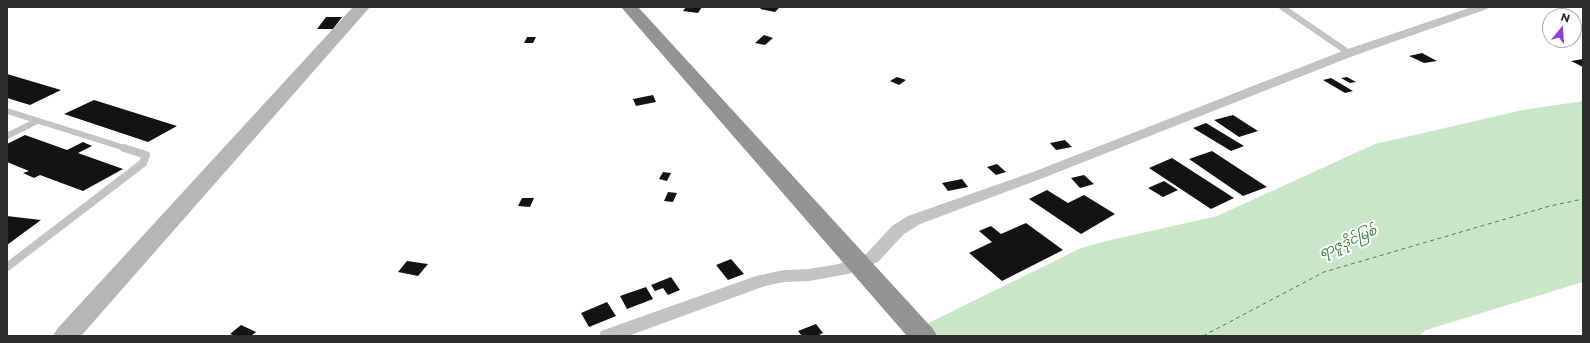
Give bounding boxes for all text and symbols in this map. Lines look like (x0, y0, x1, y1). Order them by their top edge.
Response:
north arrow (1542, 8, 1582, 48)
text: N (1559, 10, 1572, 26)
water label: ရာဇူဒိုင်မြစ် (1317, 223, 1379, 261)

